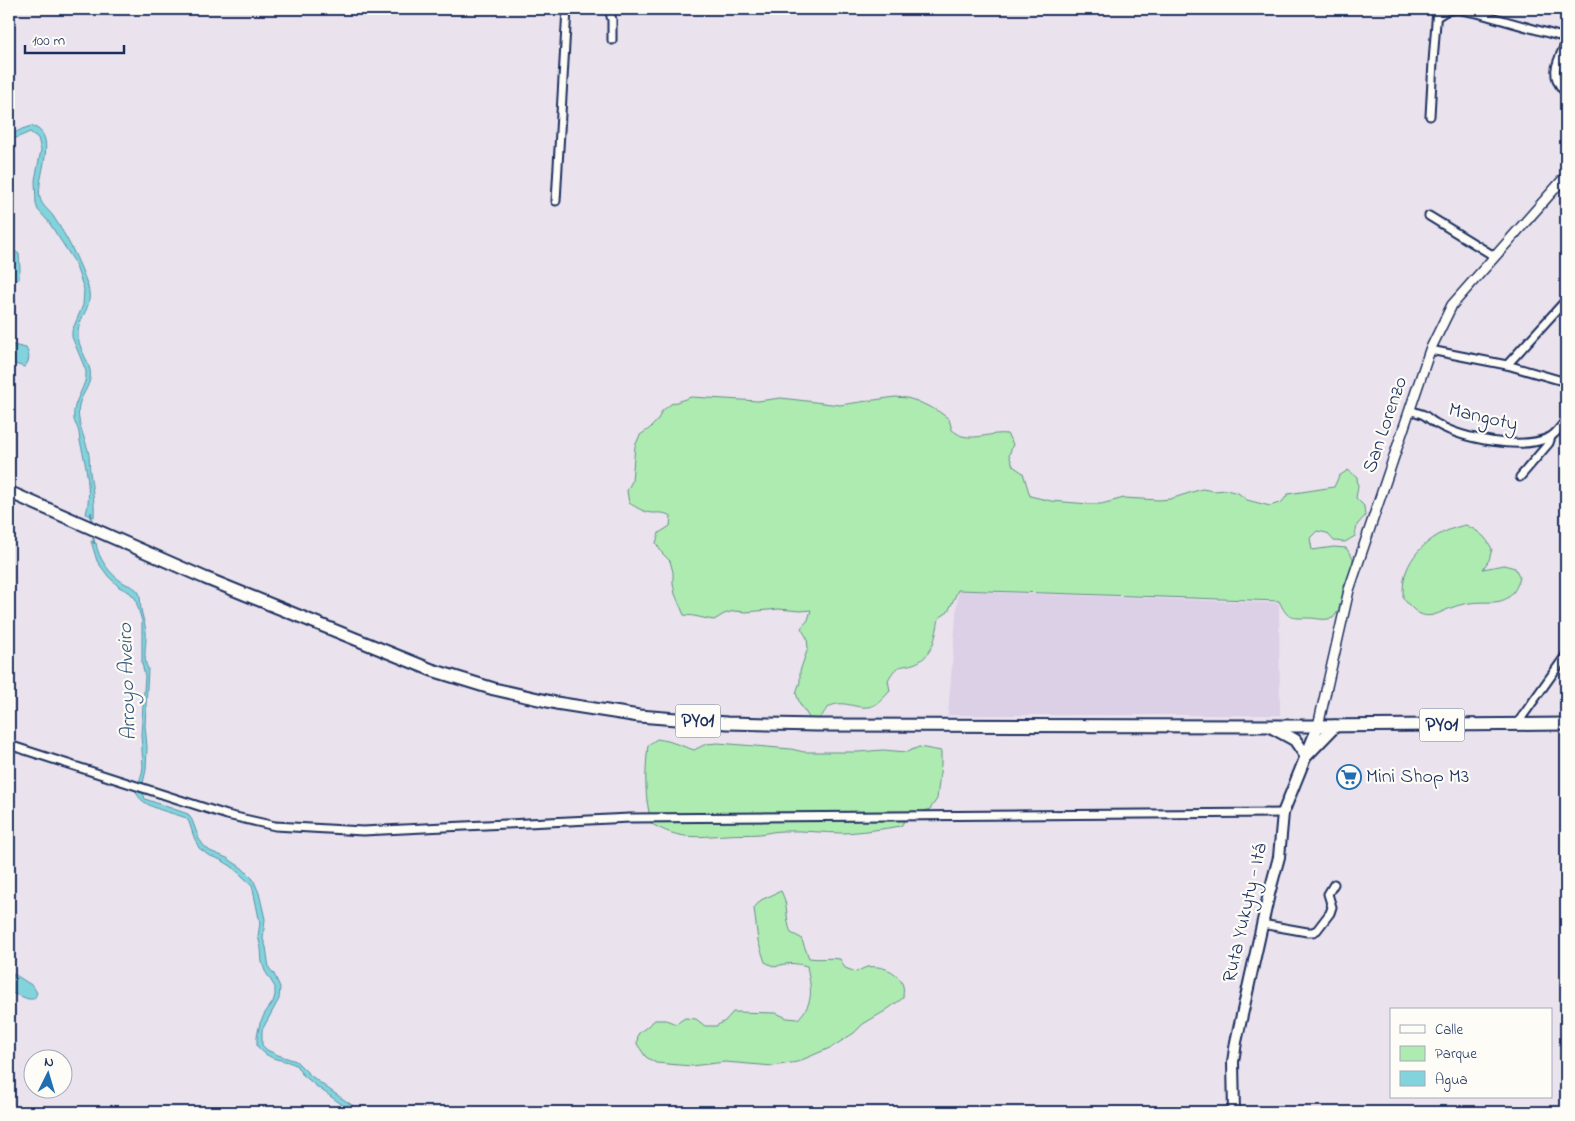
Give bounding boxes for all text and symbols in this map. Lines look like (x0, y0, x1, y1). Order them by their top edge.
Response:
scale bar (25, 22, 124, 54)
text: 100 m (32, 30, 65, 52)
street label: San Lorenzo (1356, 373, 1416, 477)
street label: Mangoty (1445, 396, 1520, 441)
water label: Arroyo Aveiro (111, 622, 145, 741)
road number: PY01 (676, 704, 720, 738)
road number: PY01 (1420, 708, 1464, 742)
place label: Mini Shop M3 (1366, 763, 1469, 792)
supermarket icon: Mini Shop M3 (1336, 764, 1362, 790)
street label: Ruta Yukyty - Itá (1216, 840, 1276, 986)
legend (1390, 1008, 1552, 1098)
text: Calle (1435, 1019, 1463, 1041)
text: Parque (1435, 1043, 1477, 1065)
north arrow (22, 1048, 72, 1098)
text: N (43, 1052, 55, 1073)
text: Agua (1435, 1069, 1468, 1092)

